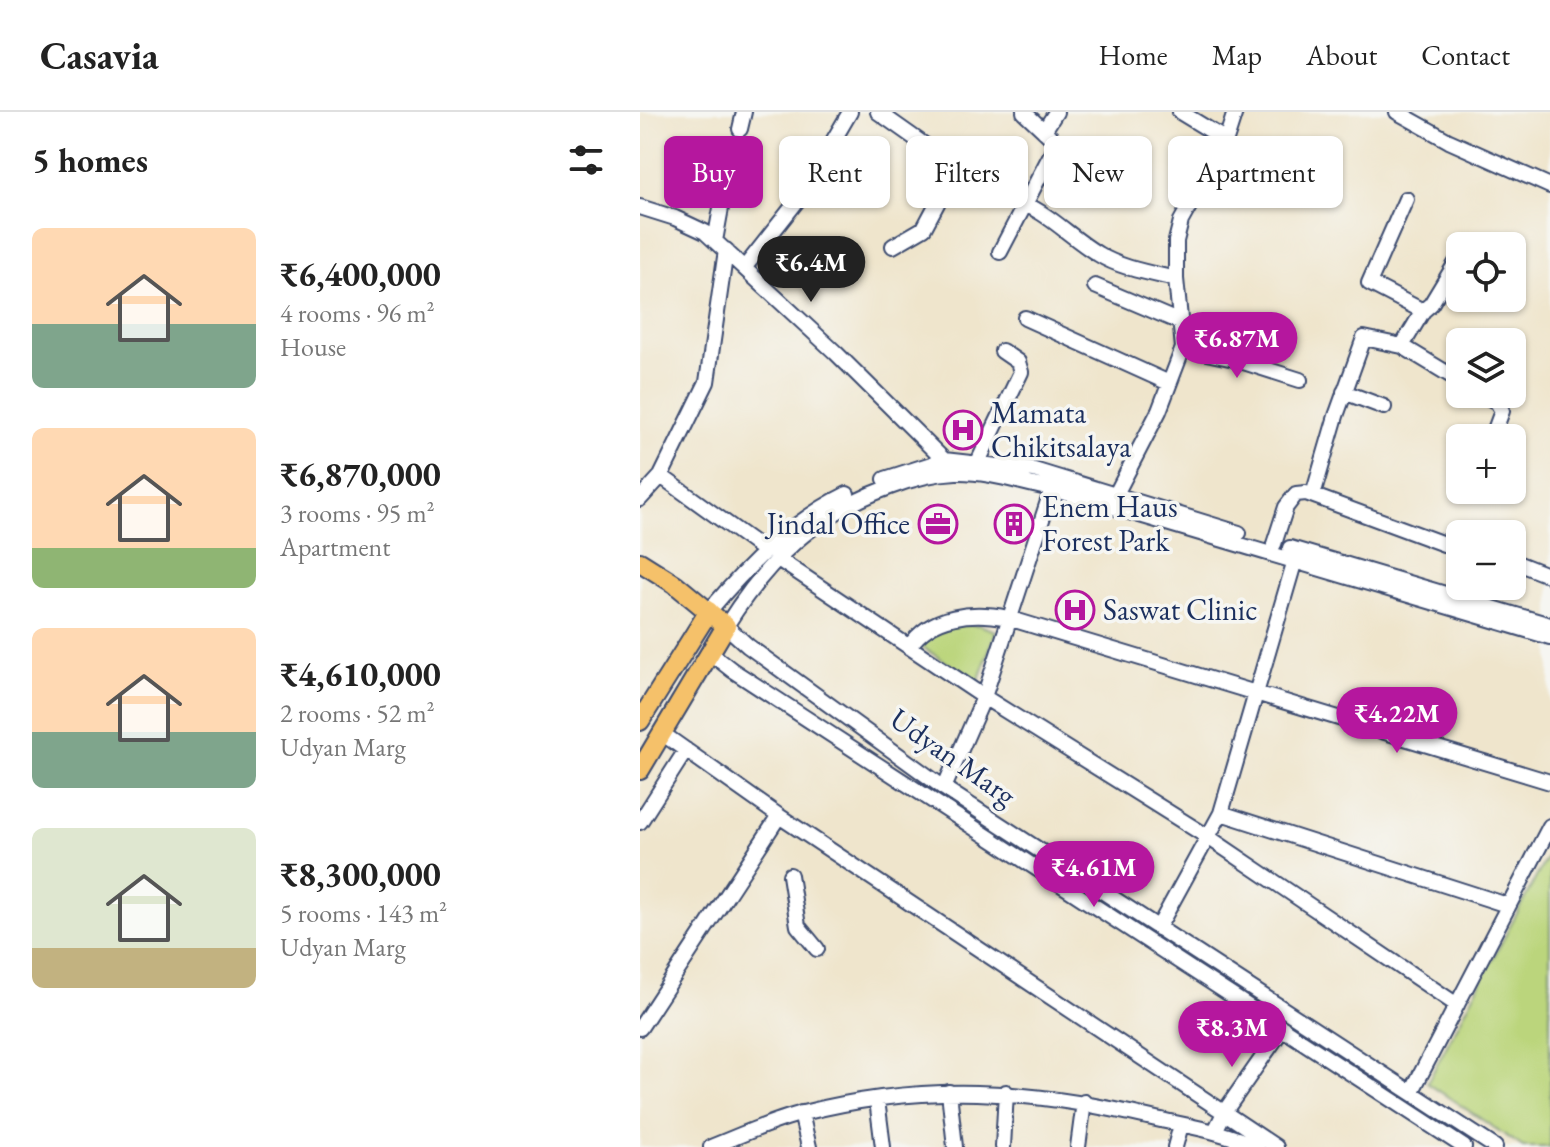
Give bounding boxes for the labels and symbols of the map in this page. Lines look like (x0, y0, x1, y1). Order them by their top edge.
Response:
pin: ₹6.4M (755, 236, 867, 304)
pin: ₹6.87M (1172, 312, 1302, 380)
place label: Mamata Chikitsalaya (991, 393, 1131, 466)
hospital icon: Mamata Chikitsalaya (942, 409, 984, 451)
place label: Enem Haus Forest Park (1042, 487, 1178, 560)
office icon: Jindal Office (917, 503, 959, 545)
building icon: Enem Haus Forest Park (993, 503, 1035, 545)
place label: Jindal Office (764, 504, 910, 543)
hospital icon: Saswat Clinic (1054, 589, 1096, 631)
place label: Saswat Clinic (1103, 590, 1257, 629)
pin: ₹4.22M (1332, 687, 1462, 755)
street label: Udyan Marg (883, 699, 1025, 815)
pin: ₹4.61M (1029, 841, 1159, 909)
pin: ₹8.3M (1176, 1001, 1288, 1069)

